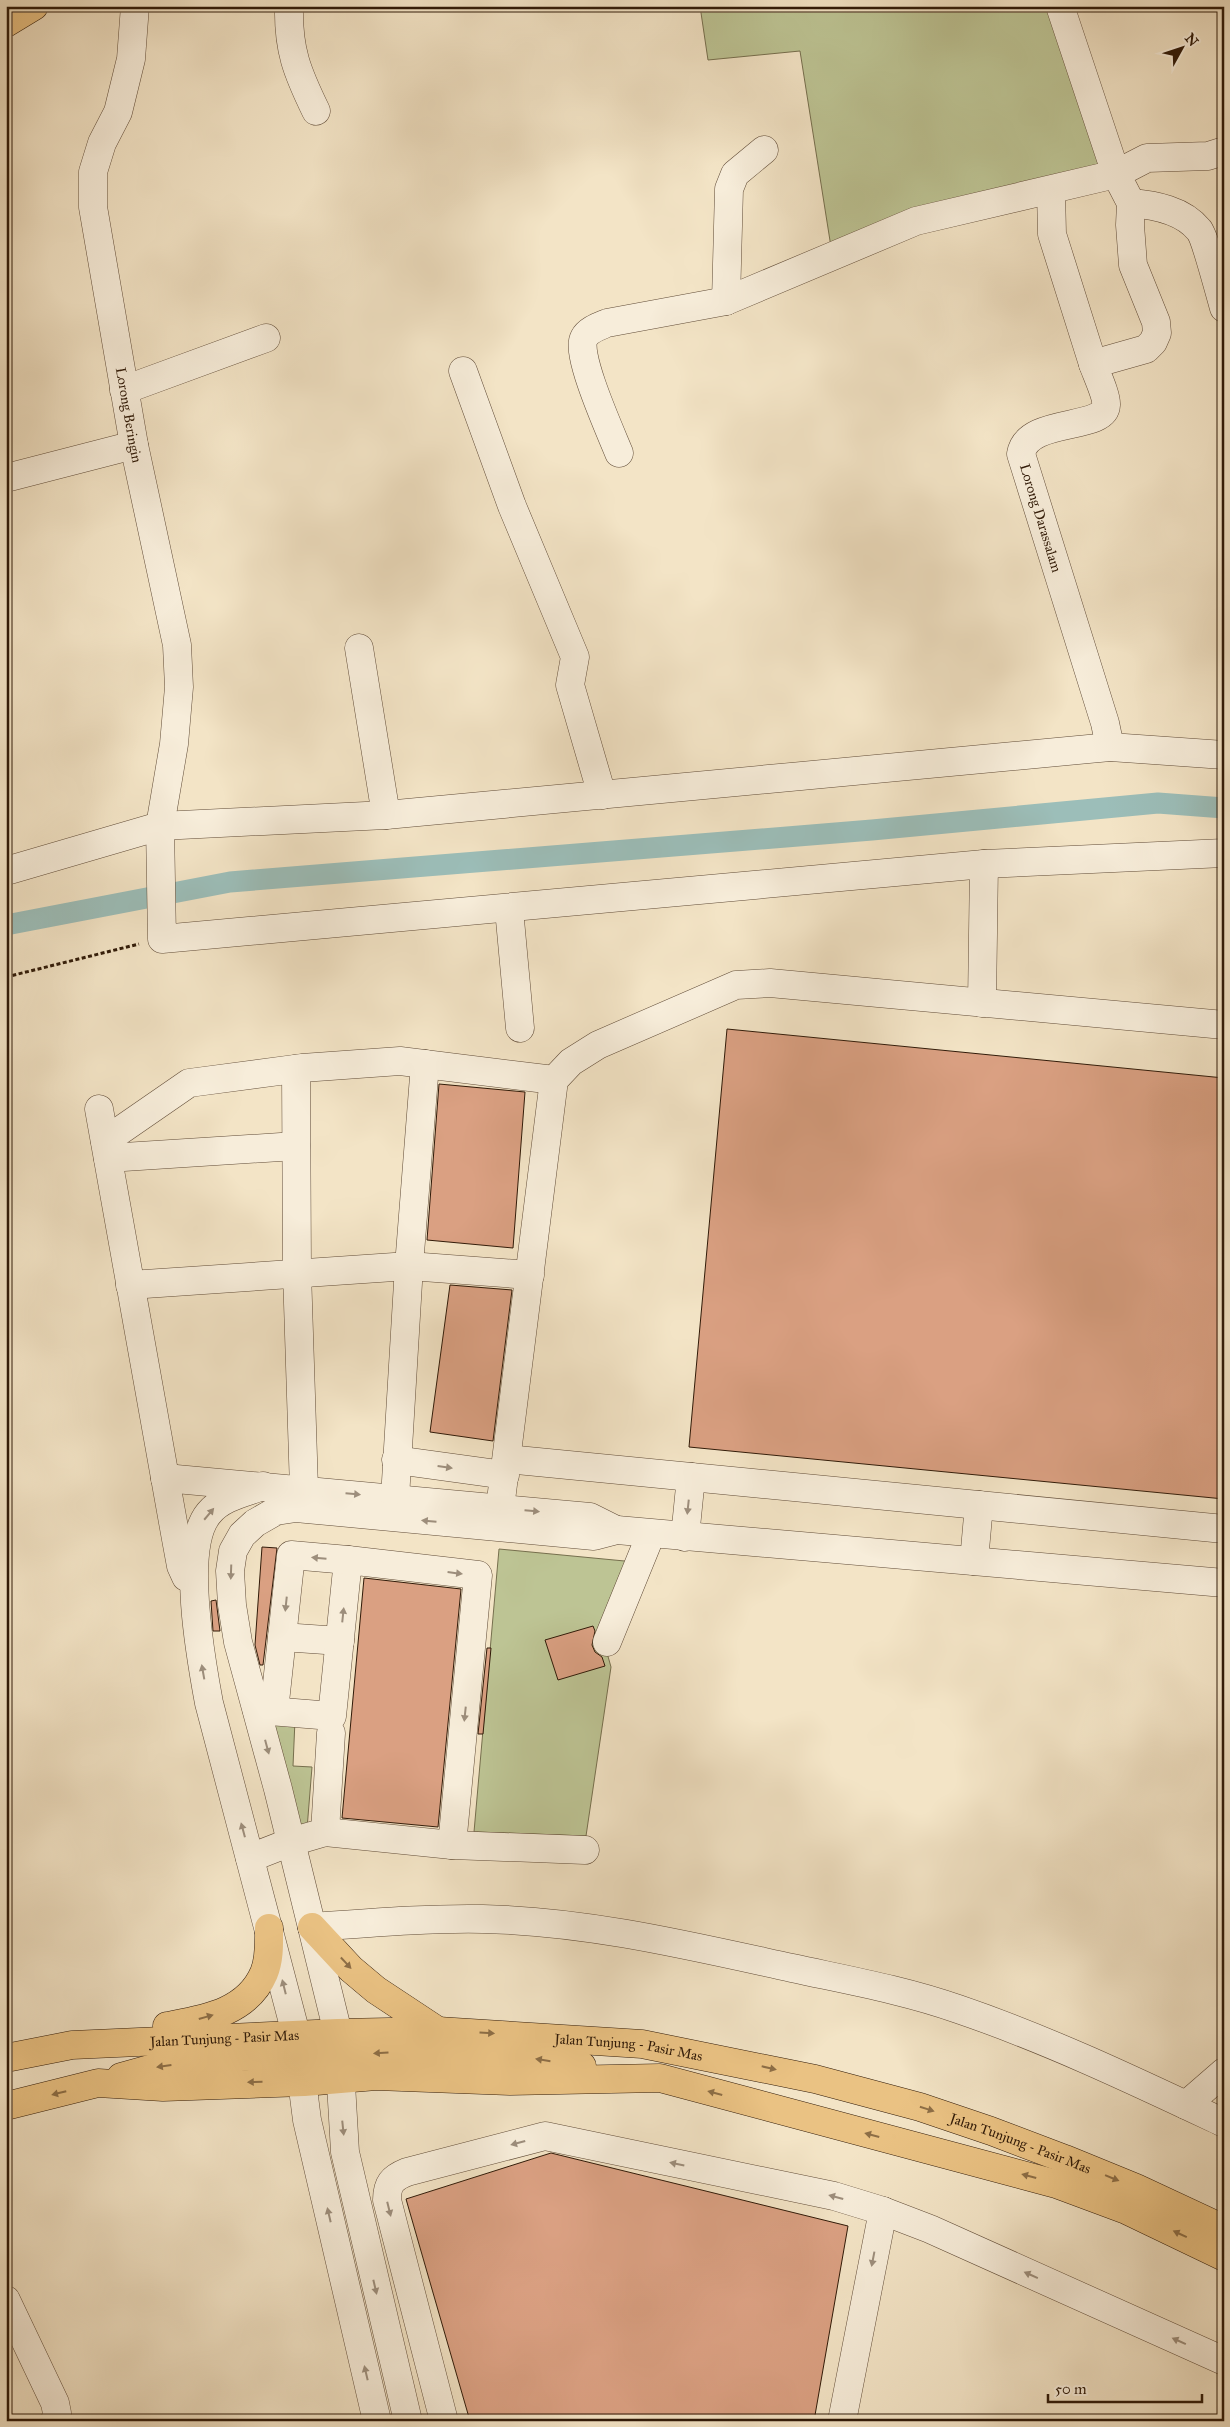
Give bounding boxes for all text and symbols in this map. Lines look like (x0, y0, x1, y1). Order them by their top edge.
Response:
north arrow (1158, 22, 1208, 72)
text: N (1181, 30, 1202, 50)
street label: Lorong Beringin (112, 366, 146, 465)
street label: Lorong Darassalam (1016, 462, 1065, 575)
one-way arrow (437, 1463, 453, 1471)
one-way arrow (345, 1490, 361, 1498)
one-way arrow (684, 1499, 692, 1515)
one-way arrow (524, 1507, 540, 1515)
one-way arrow (203, 1509, 215, 1521)
one-way arrow (421, 1517, 437, 1525)
one-way arrow (311, 1554, 327, 1562)
one-way arrow (227, 1564, 235, 1580)
one-way arrow (447, 1569, 463, 1577)
one-way arrow (282, 1596, 290, 1612)
one-way arrow (339, 1607, 347, 1623)
one-way arrow (199, 1664, 207, 1680)
one-way arrow (461, 1706, 469, 1722)
one-way arrow (263, 1740, 271, 1755)
one-way arrow (239, 1822, 247, 1837)
one-way arrow (340, 1956, 352, 1968)
one-way arrow (280, 1980, 288, 1995)
one-way arrow (198, 2013, 213, 2021)
street label: Jalan Tunjung - Pasir Mas (148, 2027, 299, 2052)
one-way arrow (479, 2029, 495, 2037)
street label: Jalan Tunjung - Pasir Mas (552, 2030, 704, 2065)
one-way arrow (372, 2049, 388, 2057)
one-way arrow (534, 2056, 550, 2064)
one-way arrow (156, 2062, 172, 2070)
one-way arrow (762, 2065, 778, 2073)
one-way arrow (247, 2078, 263, 2086)
one-way arrow (51, 2089, 66, 2097)
one-way arrow (707, 2089, 722, 2097)
one-way arrow (919, 2106, 934, 2113)
street label: Jalan Tunjung - Pasir Mas (945, 2109, 1093, 2178)
one-way arrow (339, 2120, 347, 2136)
one-way arrow (864, 2130, 879, 2138)
one-way arrow (511, 2139, 526, 2147)
one-way arrow (668, 2159, 684, 2167)
one-way arrow (1021, 2172, 1036, 2180)
one-way arrow (1105, 2174, 1120, 2182)
one-way arrow (828, 2193, 843, 2201)
one-way arrow (386, 2201, 394, 2216)
one-way arrow (325, 2208, 333, 2223)
one-way arrow (1173, 2230, 1187, 2238)
one-way arrow (869, 2251, 877, 2267)
one-way arrow (1024, 2270, 1038, 2278)
one-way arrow (371, 2280, 379, 2295)
one-way arrow (1172, 2337, 1186, 2345)
one-way arrow (362, 2366, 370, 2381)
scale bar (1048, 2372, 1201, 2404)
text: 50 m (1055, 2380, 1087, 2398)

